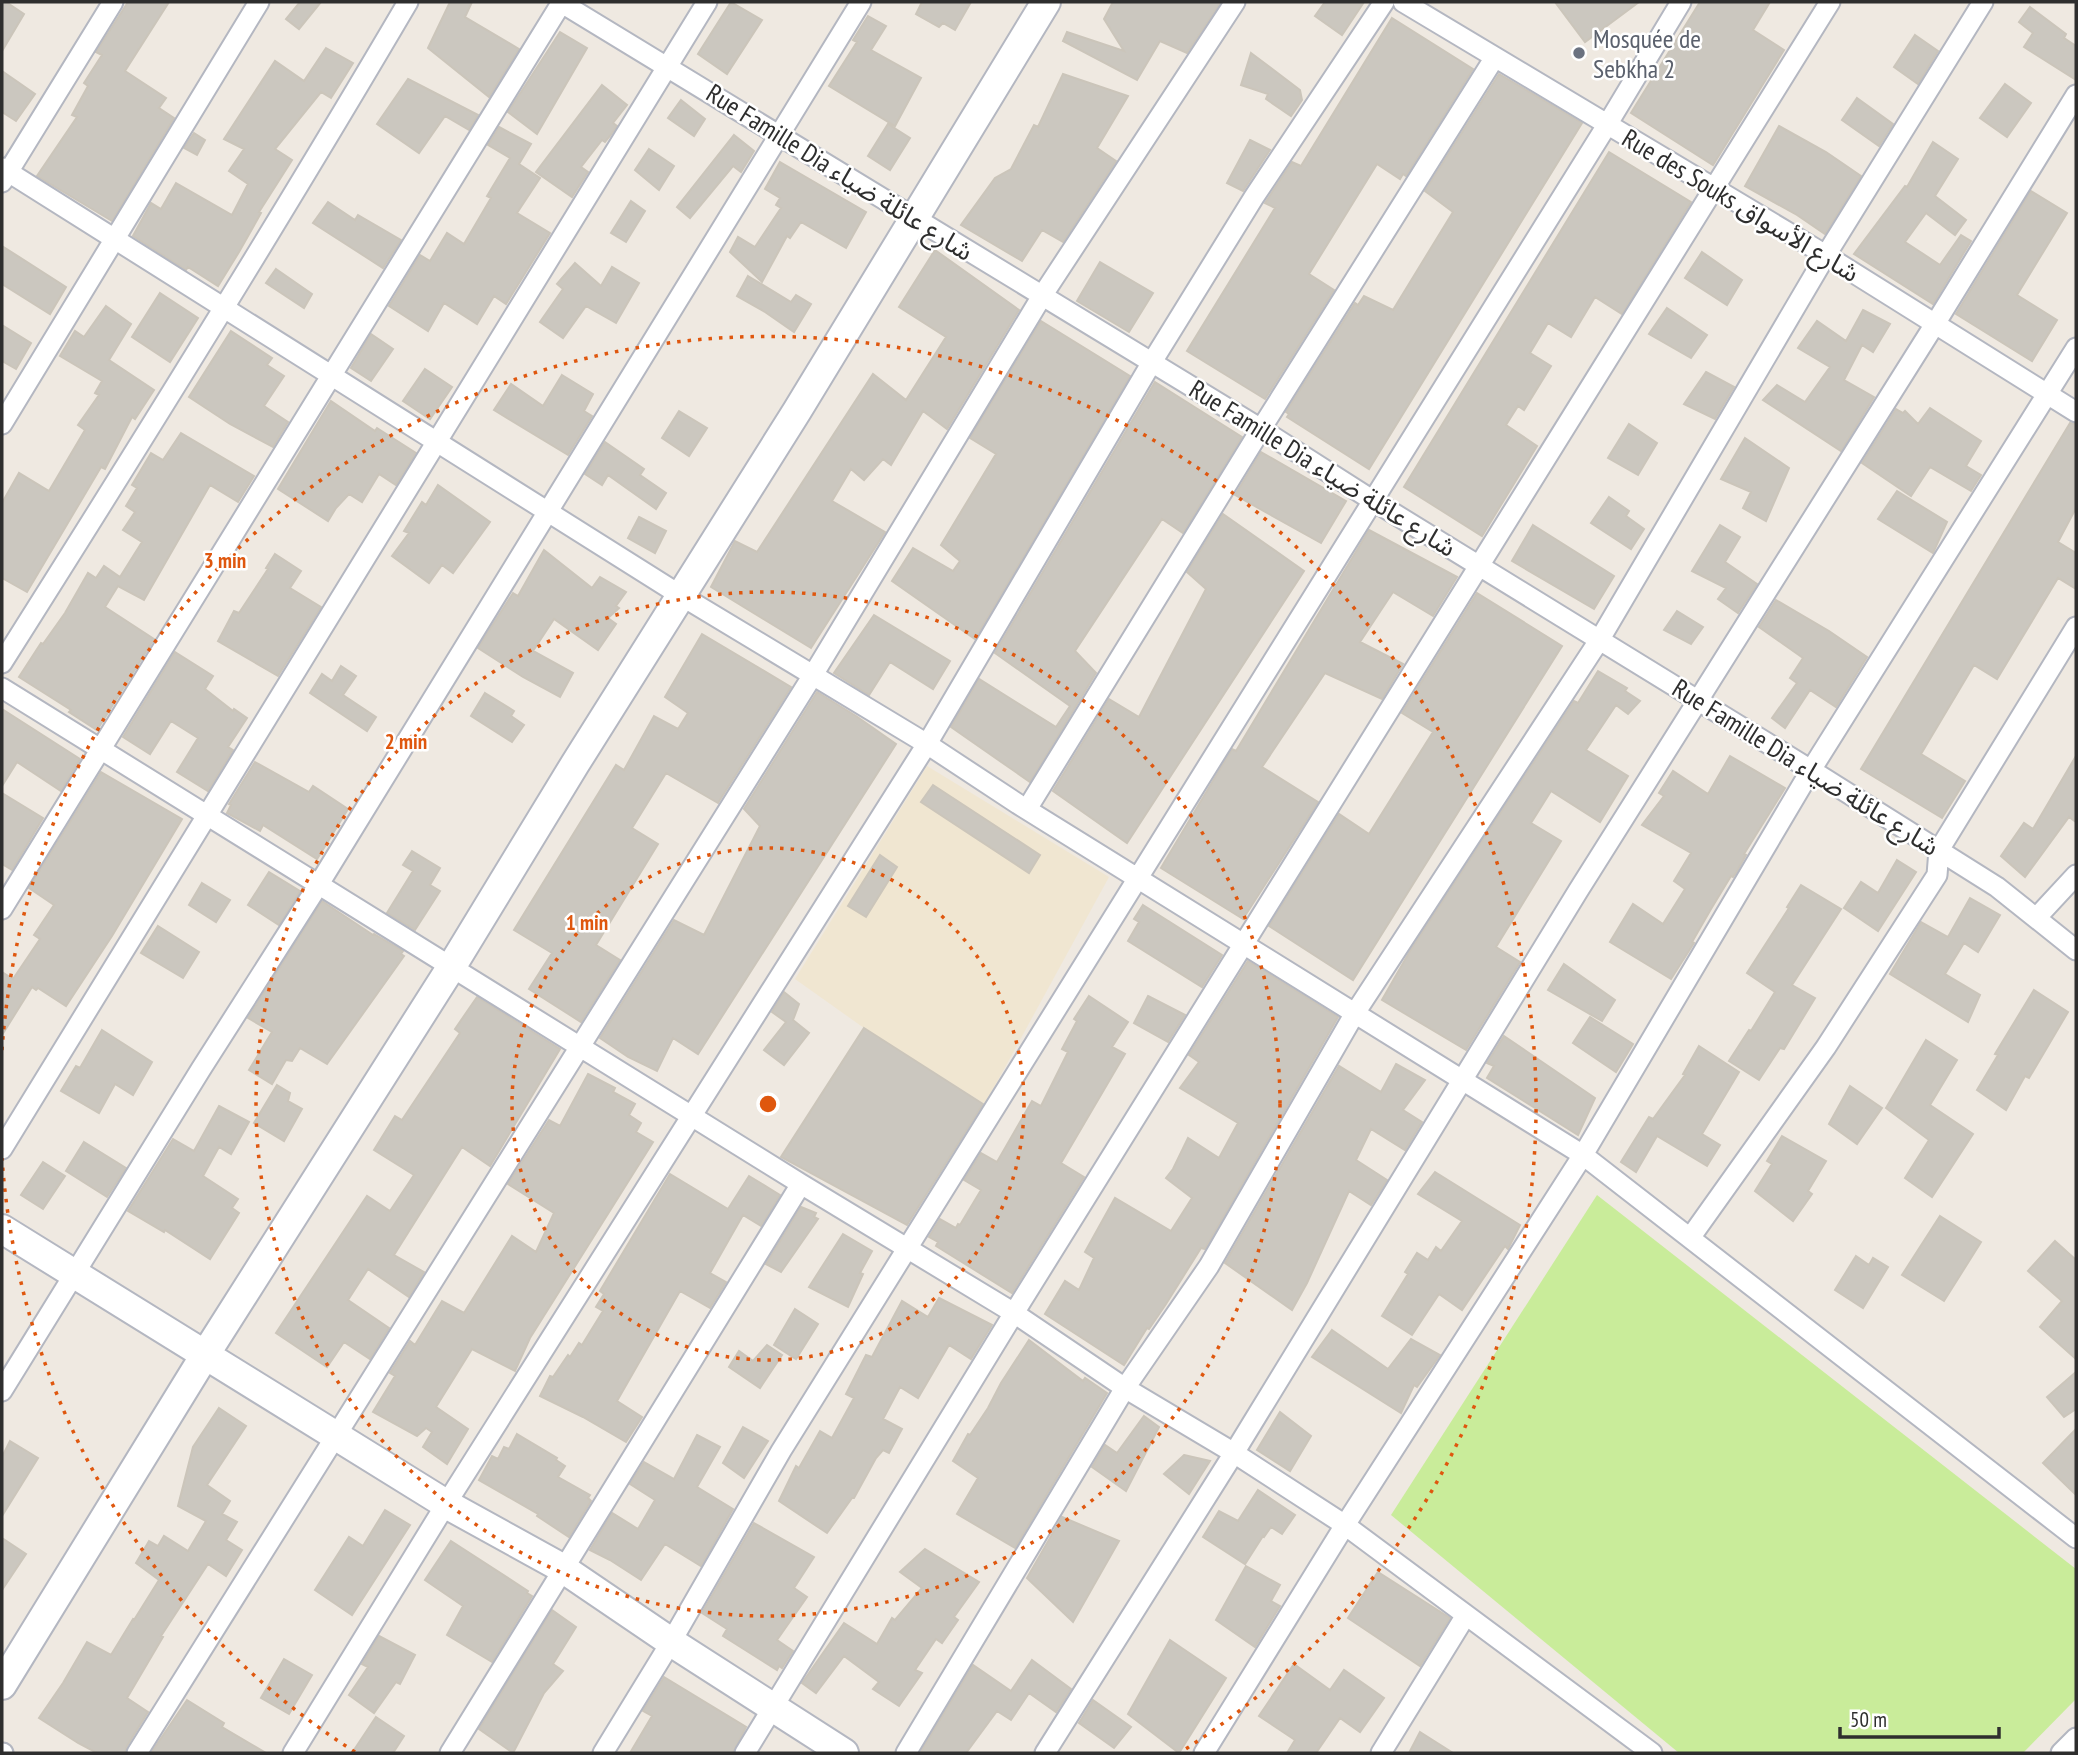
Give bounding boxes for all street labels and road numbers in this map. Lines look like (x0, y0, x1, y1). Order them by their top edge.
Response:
street label: Rue Famille Dia شارع عائلة ضياء (699, 76, 980, 270)
street label: Rue des Souks شارع الأسواق (1615, 121, 1866, 291)
street label: Rue Famille Dia شارع عائلة ضياء (1182, 372, 1463, 566)
street label: Rue Famille Dia شارع عائلة ضياء (1665, 671, 1946, 865)

